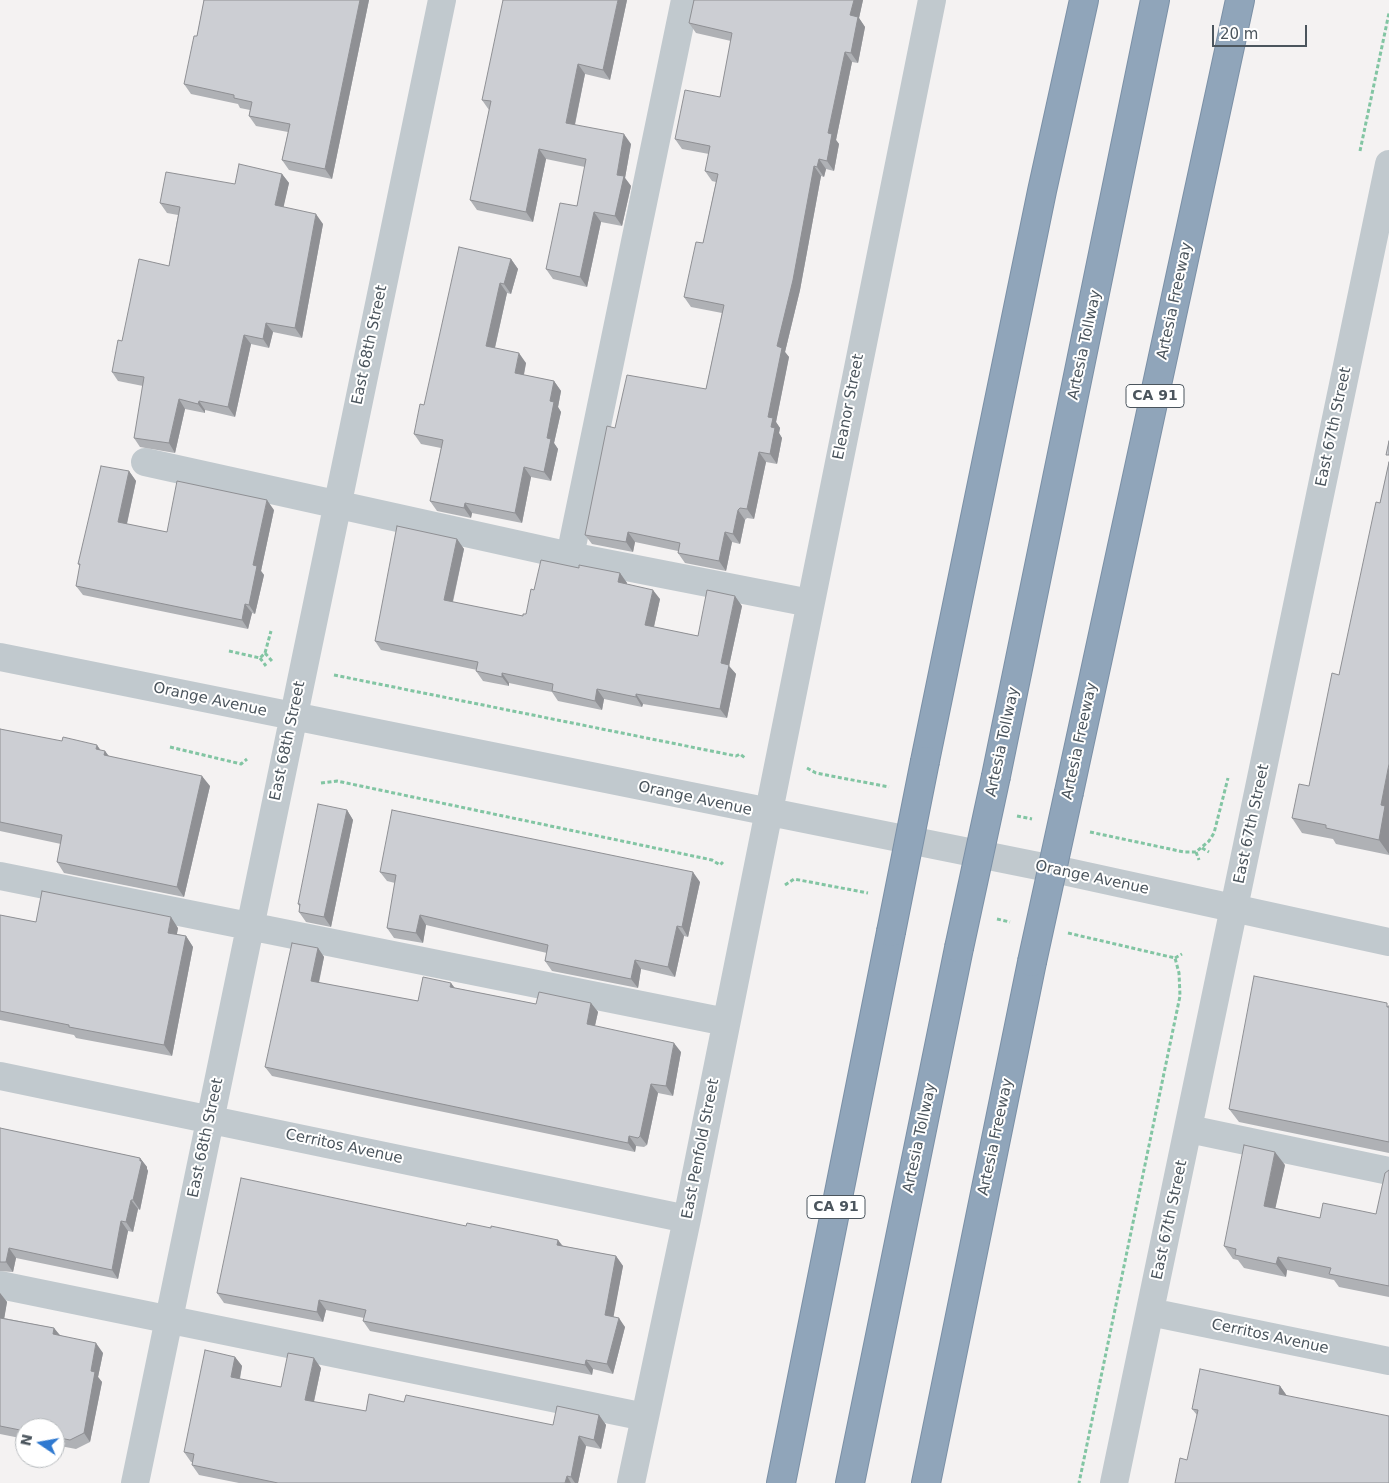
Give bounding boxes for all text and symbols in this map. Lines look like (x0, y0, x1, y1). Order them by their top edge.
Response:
scale bar (1214, 15, 1309, 47)
text: 20 m (1220, 25, 1258, 43)
street label: Artesia Freeway (1154, 241, 1196, 361)
street label: East 68th Street (349, 283, 391, 407)
street label: Artesia Tollway (1065, 288, 1105, 402)
street label: Eleanor Street (830, 353, 868, 461)
street label: East 67th Street (1313, 365, 1355, 489)
road number: CA 91 (1126, 384, 1184, 408)
street label: Orange Avenue (151, 679, 269, 721)
street label: East 68th Street (267, 679, 309, 803)
street label: Artesia Freeway (1059, 681, 1101, 801)
street label: Artesia Tollway (983, 685, 1023, 799)
street label: East 67th Street (1231, 762, 1273, 886)
street label: Orange Avenue (636, 778, 754, 820)
street label: Orange Avenue (1033, 857, 1151, 899)
street label: East 68th Street (185, 1076, 227, 1200)
street label: East Penfold Street (679, 1077, 723, 1221)
street label: Artesia Freeway (975, 1077, 1017, 1197)
street label: Artesia Tollway (900, 1081, 940, 1195)
street label: Cerritos Avenue (284, 1126, 404, 1168)
street label: East 67th Street (1149, 1158, 1191, 1282)
road number: CA 91 (807, 1196, 865, 1218)
street label: Cerritos Avenue (1210, 1316, 1330, 1358)
north arrow (15, 1418, 65, 1468)
text: N (17, 1433, 35, 1447)

